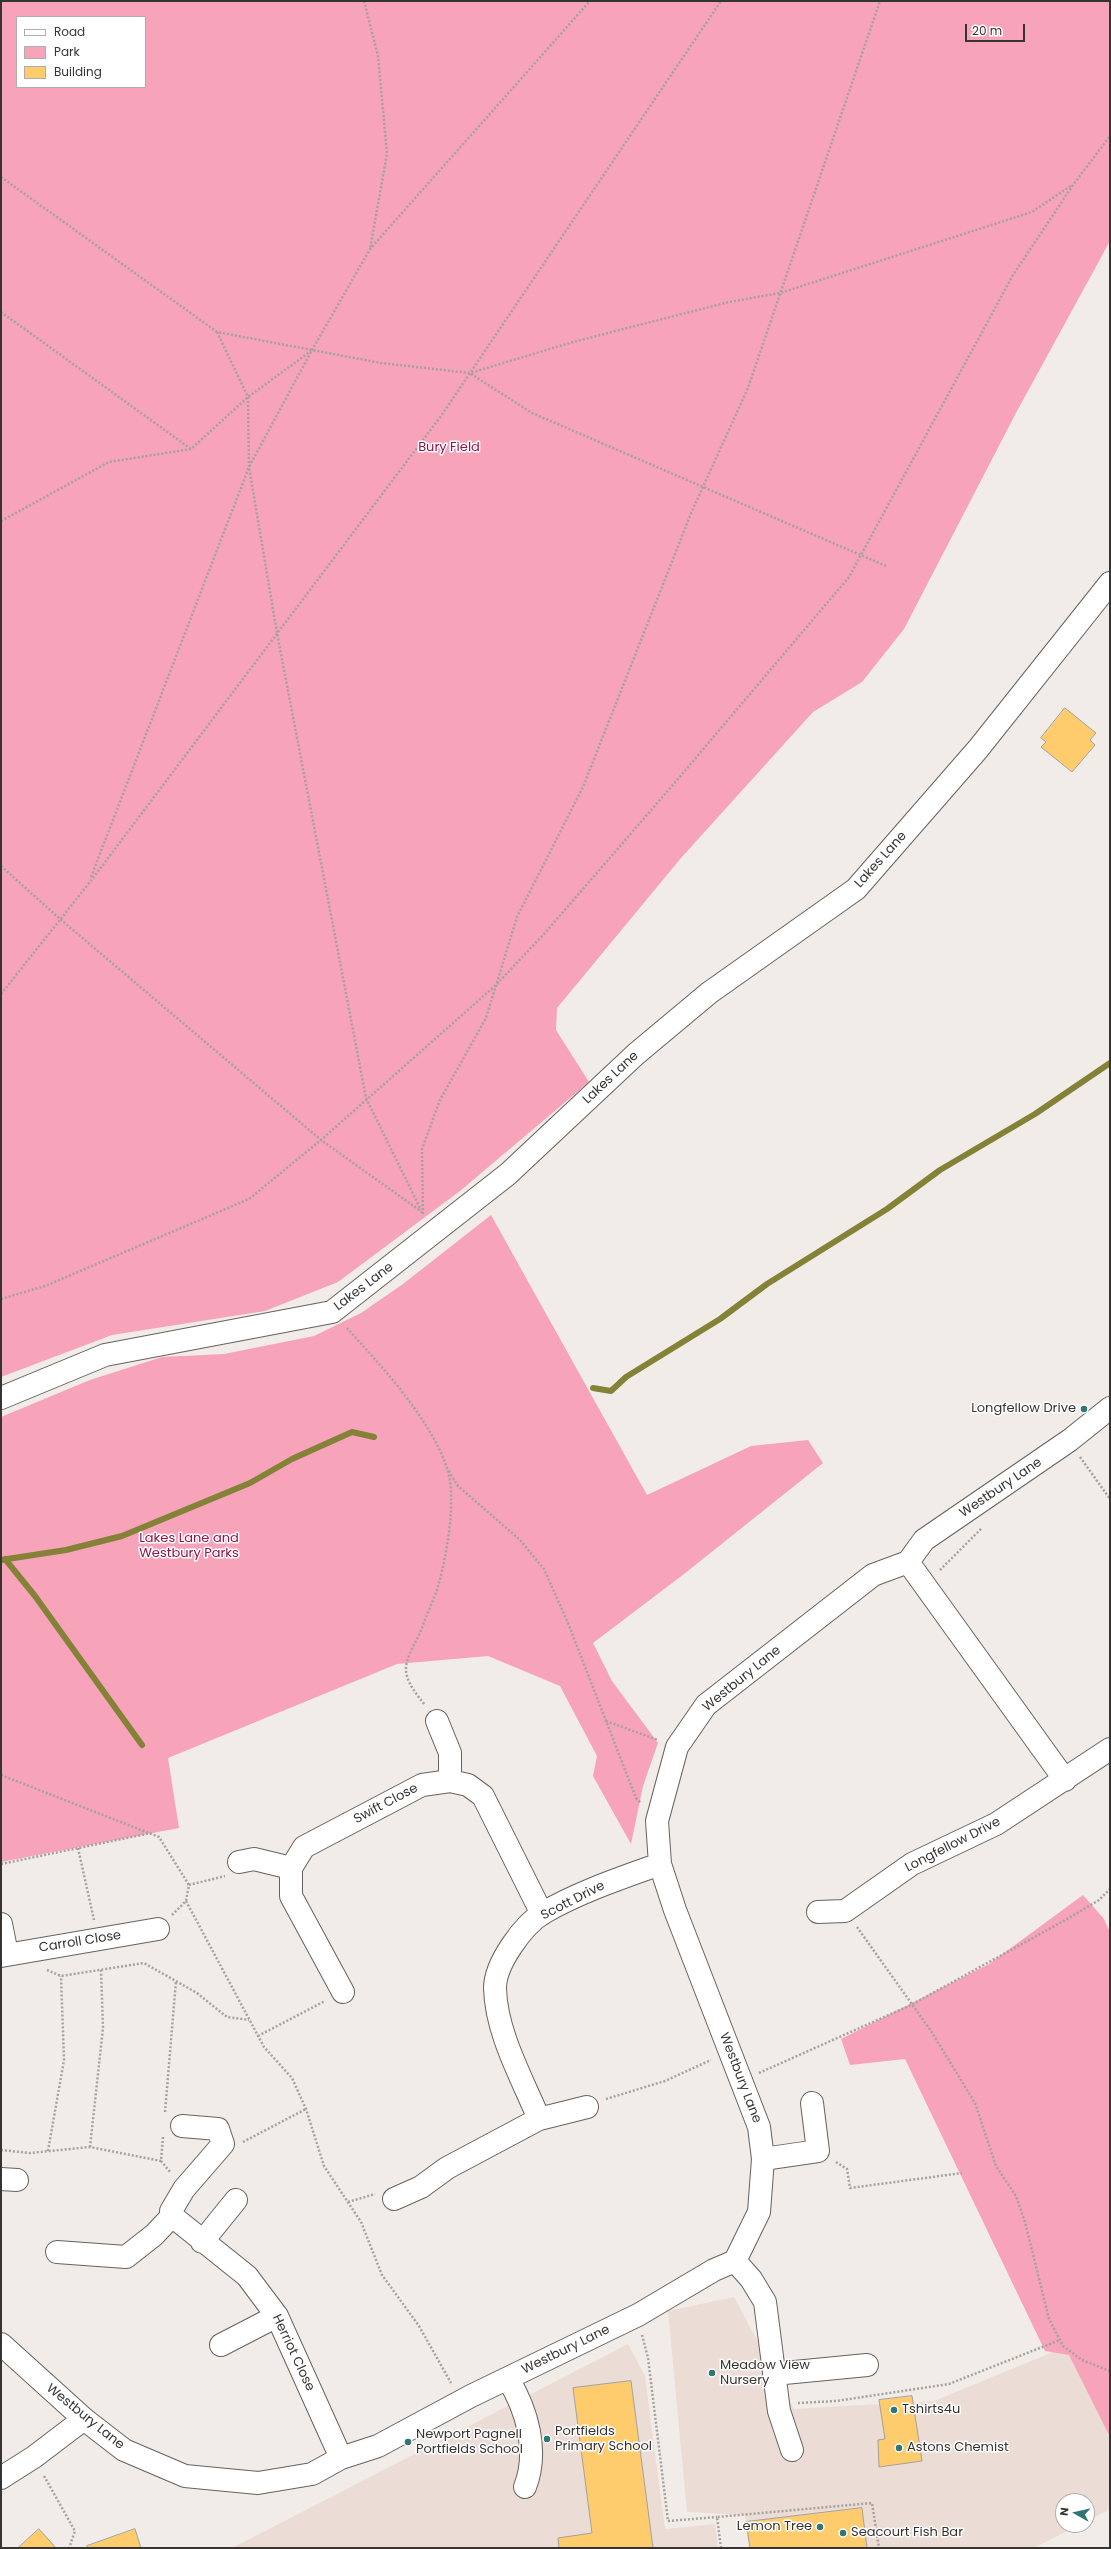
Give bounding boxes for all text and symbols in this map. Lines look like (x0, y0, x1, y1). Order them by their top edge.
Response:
legend (16, 16, 146, 88)
scale bar (967, 16, 1027, 42)
text: 20 m (972, 22, 1002, 39)
text: Road (54, 23, 85, 40)
text: Park (54, 43, 80, 60)
text: Building (54, 63, 102, 80)
park label: Bury Field (418, 440, 480, 456)
street label: Lakes Lane (852, 829, 910, 891)
street label: Lakes Lane (580, 1048, 642, 1108)
street label: Lakes Lane (331, 1260, 397, 1314)
place label: Longfellow Drive (971, 1401, 1076, 1417)
marker: Longfellow Drive (1079, 1404, 1089, 1414)
street label: Westbury Lane (957, 1455, 1045, 1521)
park label: Lakes Lane and Westbury Parks (139, 1531, 239, 1562)
street label: Westbury Lane (700, 1643, 784, 1715)
street label: Swift Close (351, 1781, 421, 1827)
street label: Longfellow Drive (903, 1814, 1003, 1876)
street label: Scott Drive (539, 1878, 607, 1924)
street label: Carroll Close (38, 1928, 122, 1956)
street label: Westbury Lane (716, 2030, 764, 2126)
street label: Herriot Close (268, 2312, 318, 2394)
street label: Westbury Lane (520, 2322, 612, 2378)
place label: Meadow View Nursery (720, 2358, 810, 2389)
marker: Meadow View Nursery (707, 2368, 717, 2378)
street label: Westbury Lane (43, 2381, 127, 2453)
place label: Tshirts4u (902, 2402, 960, 2418)
marker: Tshirts4u (889, 2405, 899, 2415)
place label: Portfields Primary School (555, 2424, 652, 2455)
place label: Newport Pagnell Portfields School (416, 2427, 523, 2458)
marker: Portfields Primary School (542, 2434, 552, 2444)
marker: Newport Pagnell Portfields School (403, 2437, 413, 2447)
place label: Astons Chemist (907, 2440, 1009, 2456)
marker: Astons Chemist (894, 2443, 904, 2453)
north arrow (1055, 2493, 1095, 2533)
text: N (1056, 2506, 1073, 2517)
place label: Lemon Tree (737, 2519, 812, 2535)
marker: Lemon Tree (815, 2522, 825, 2532)
place label: Seacourt Fish Bar (851, 2525, 963, 2541)
marker: Seacourt Fish Bar (838, 2528, 848, 2538)

